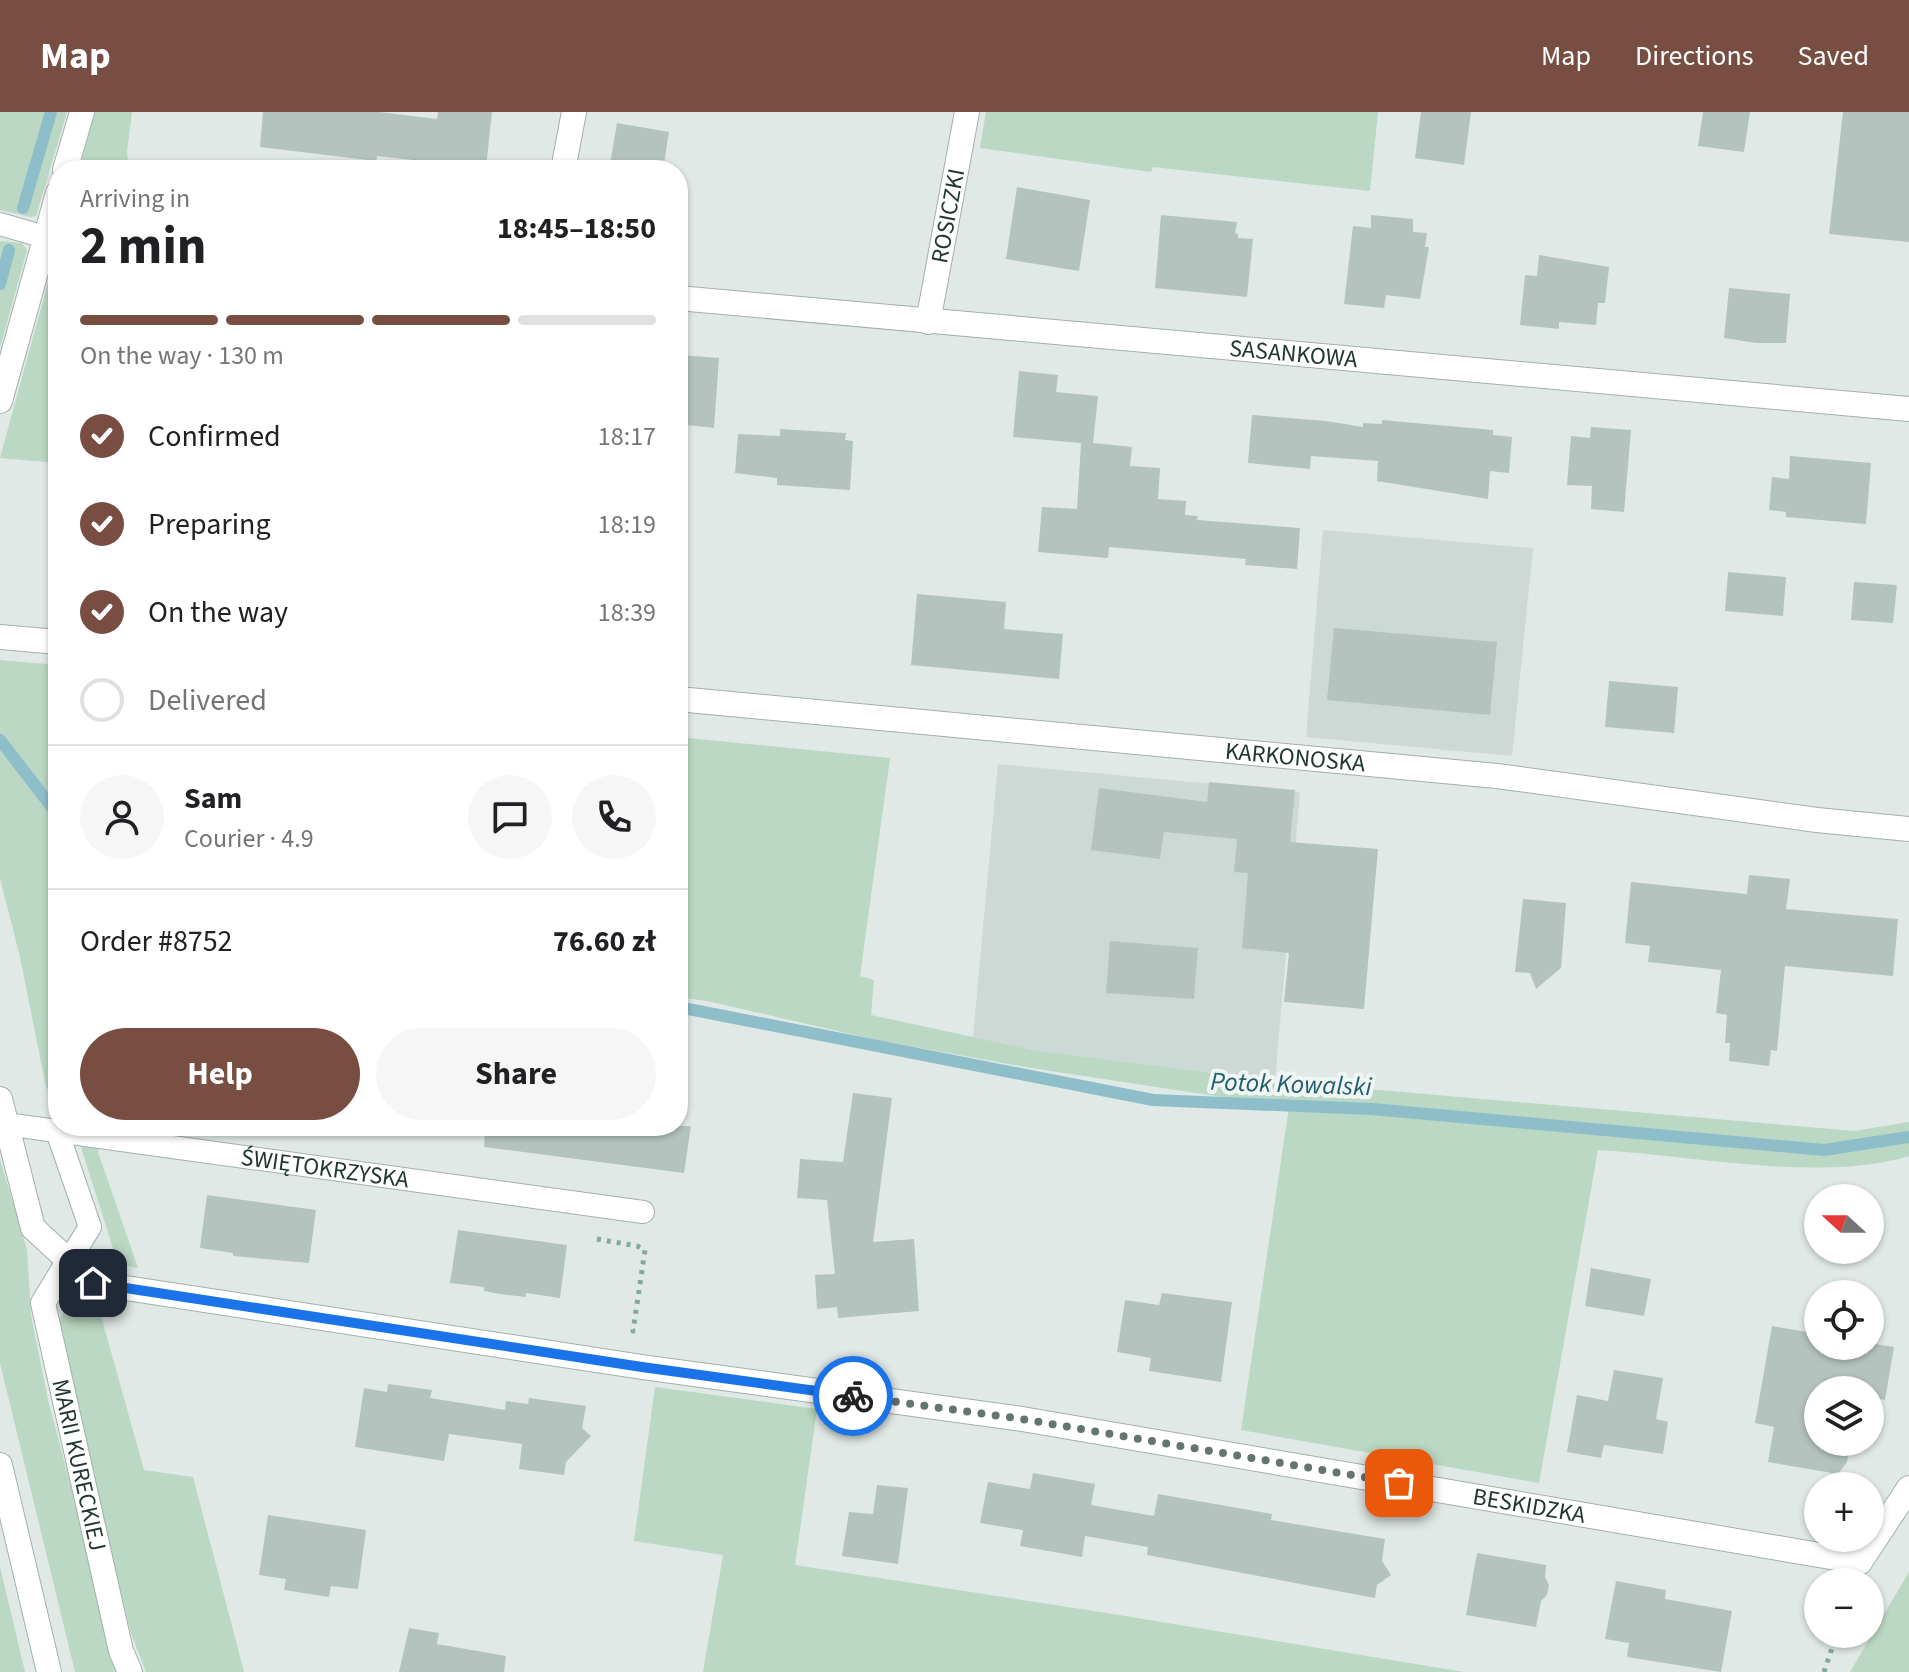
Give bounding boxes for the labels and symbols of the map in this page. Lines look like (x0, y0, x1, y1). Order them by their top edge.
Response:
street label: ROSICZKI (922, 166, 974, 266)
street label: SASANKOWA (1228, 330, 1359, 377)
street label: KARKONOSKA (1224, 733, 1367, 781)
water label: Potok Kowalski (1210, 1063, 1373, 1105)
street label: ŚWIĘTOKRZYSKA (239, 1139, 411, 1197)
north arrow (1804, 1184, 1884, 1264)
pin (59, 1249, 127, 1317)
courier (813, 1356, 893, 1436)
street label: MARII KURECKIEJ (43, 1376, 116, 1554)
pin (1365, 1449, 1433, 1517)
street label: BESKIDZKA (1470, 1479, 1588, 1532)

